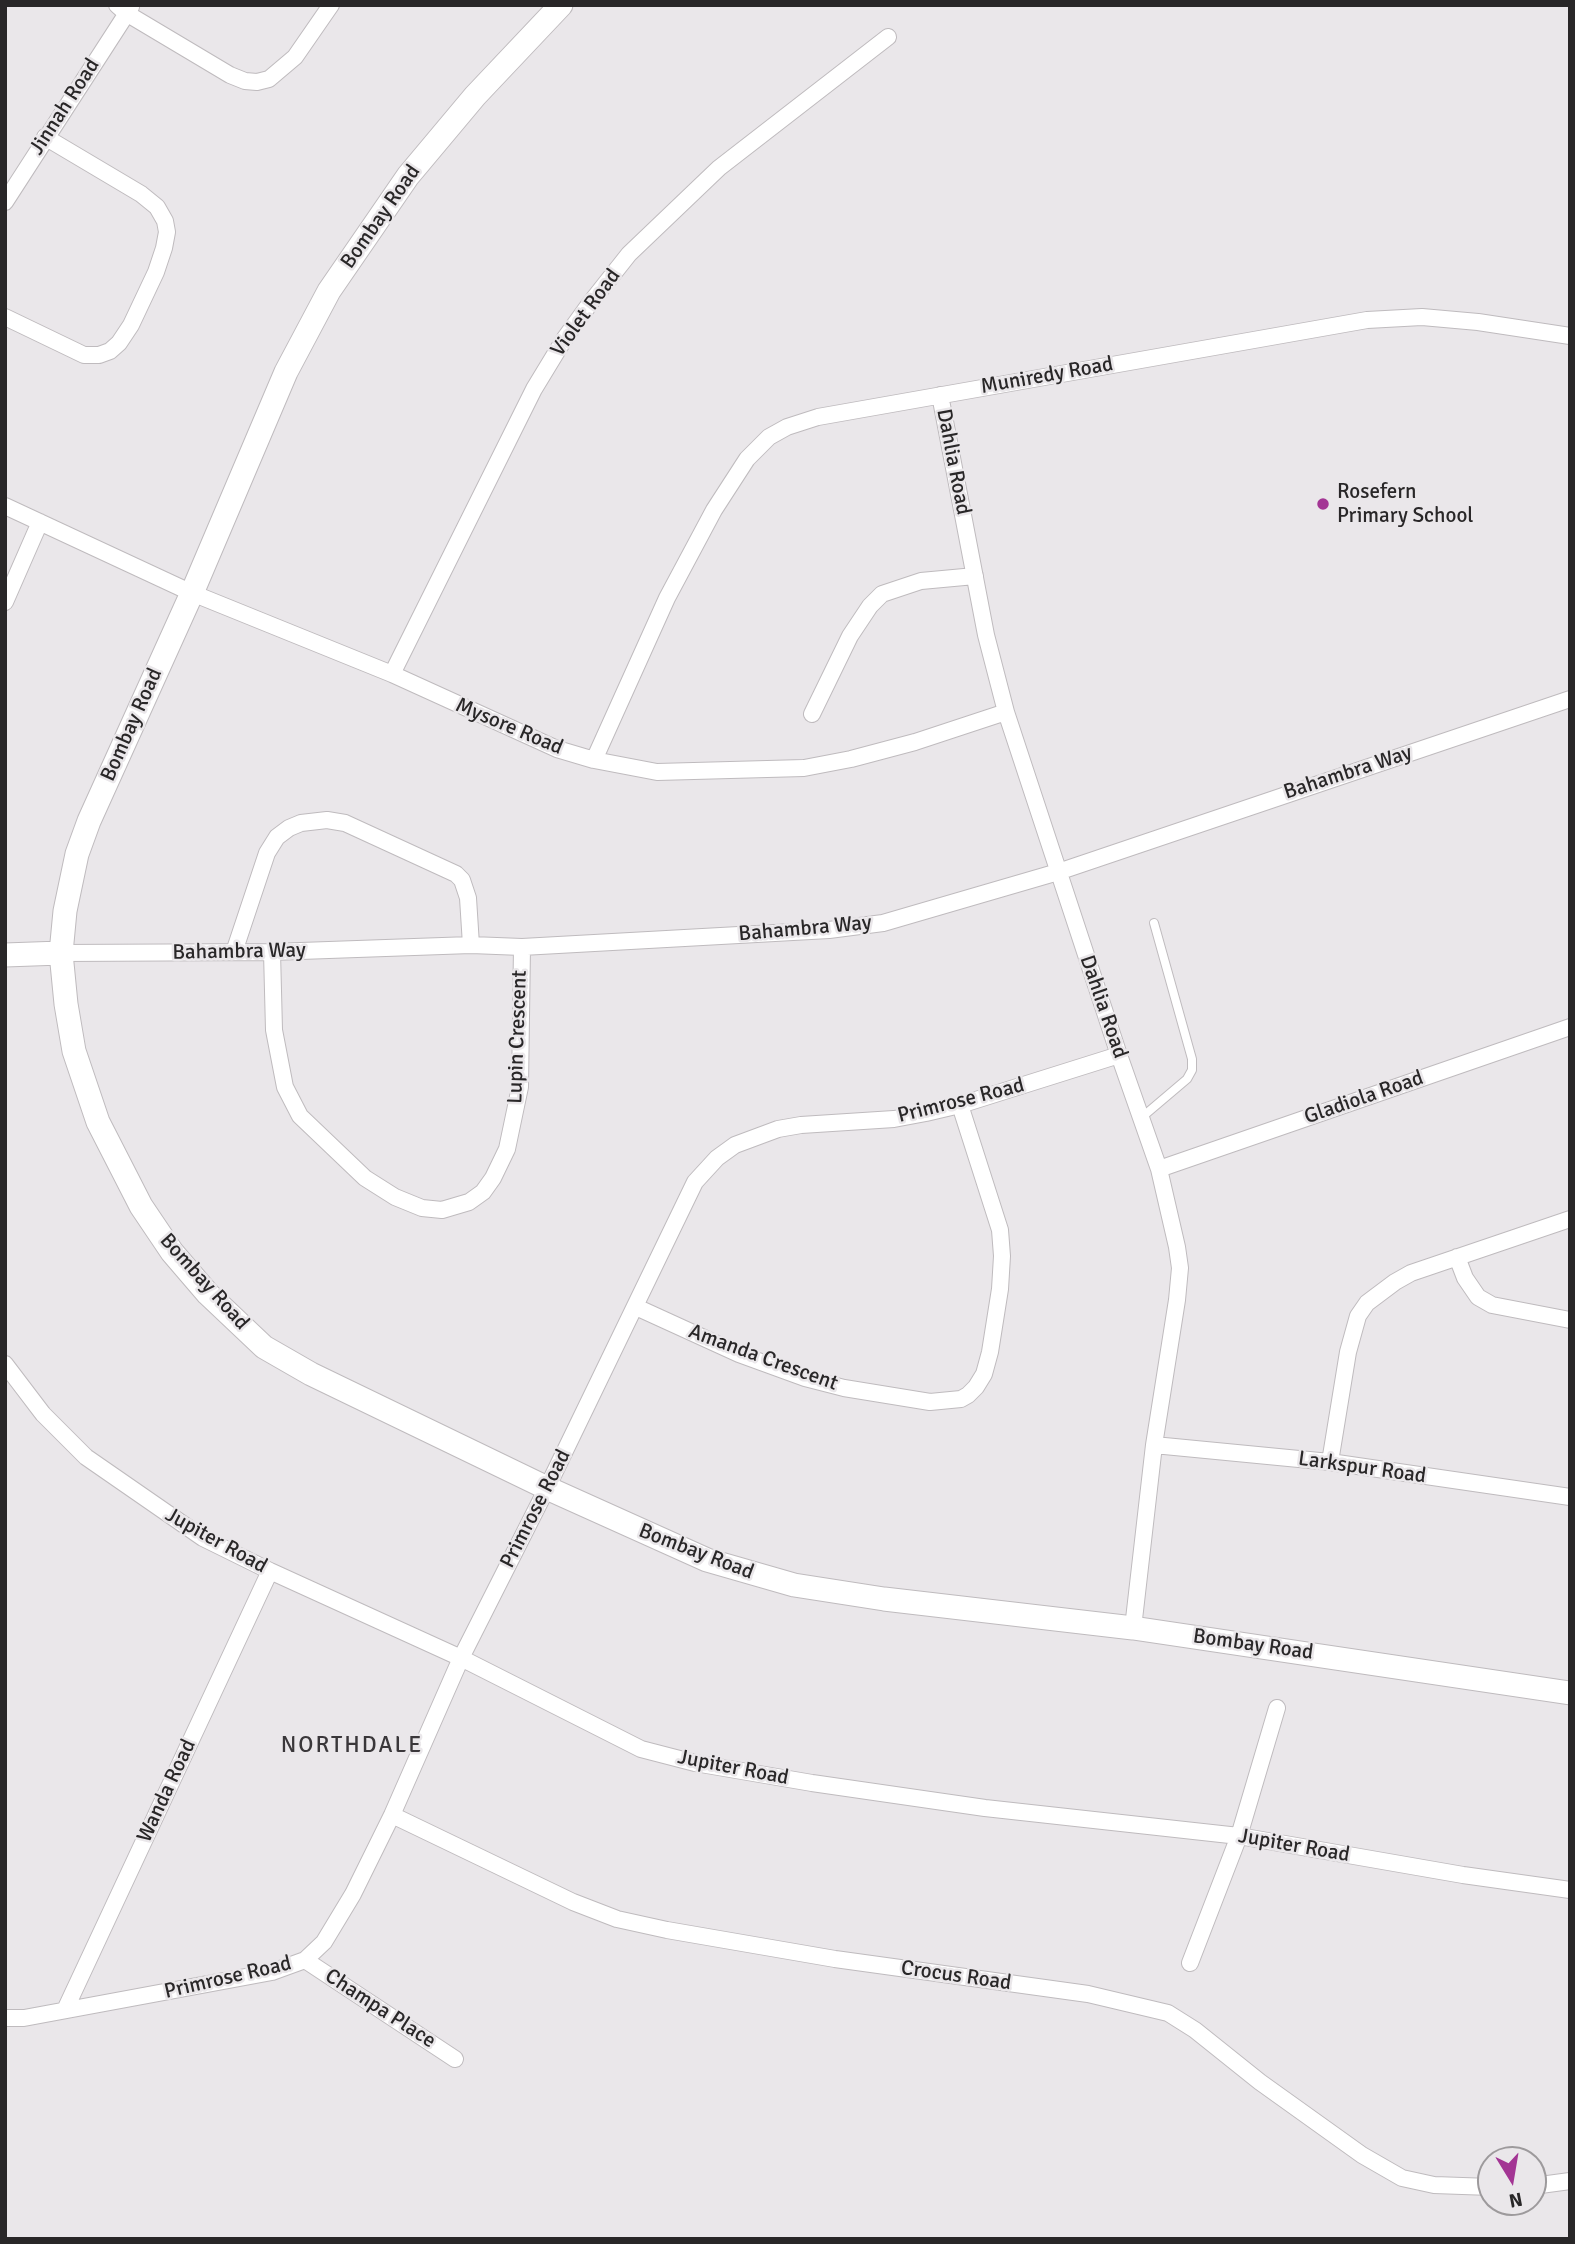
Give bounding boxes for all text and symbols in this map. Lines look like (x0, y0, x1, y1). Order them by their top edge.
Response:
street label: Jinnah Road (25, 54, 105, 160)
street label: Bombay Road (336, 160, 426, 274)
street label: Violet Road (546, 264, 626, 362)
street label: Muniredy Road (979, 352, 1115, 400)
street label: Dahlia Road (930, 407, 976, 517)
place label: Rosefern Primary School (1337, 479, 1473, 529)
marker: Rosefern Primary School (1315, 496, 1331, 512)
street label: Bombay Road (96, 665, 168, 785)
street label: Mysore Road (451, 693, 567, 761)
street label: Bahambra Way (1281, 740, 1415, 806)
street label: Bahambra Way (737, 911, 873, 947)
street label: Bahambra Way (172, 938, 306, 966)
street label: Dahlia Road (1074, 952, 1132, 1062)
street label: Lupin Crescent (503, 970, 533, 1104)
street label: Gladiola Road (1301, 1066, 1427, 1130)
street label: Primrose Road (895, 1073, 1027, 1129)
street label: Bombay Road (154, 1229, 254, 1335)
street label: Amanda Crescent (685, 1319, 841, 1397)
street label: Primrose Road (495, 1446, 577, 1572)
street label: Larkspur Road (1296, 1447, 1428, 1489)
street label: Jupiter Road (161, 1503, 271, 1579)
street label: Bombay Road (635, 1519, 757, 1585)
street label: Bombay Road (1191, 1624, 1315, 1666)
district label: NORTHDALE (282, 1732, 422, 1760)
street label: Wanda Road (132, 1736, 202, 1846)
street label: Jupiter Road (675, 1745, 791, 1791)
street label: Jupiter Road (1236, 1824, 1352, 1868)
street label: Primrose Road (162, 1951, 294, 2005)
street label: Crocus Road (899, 1956, 1013, 1996)
street label: Champa Place (320, 1964, 440, 2054)
north arrow (1477, 2146, 1547, 2216)
text: N (1507, 2187, 1524, 2213)

